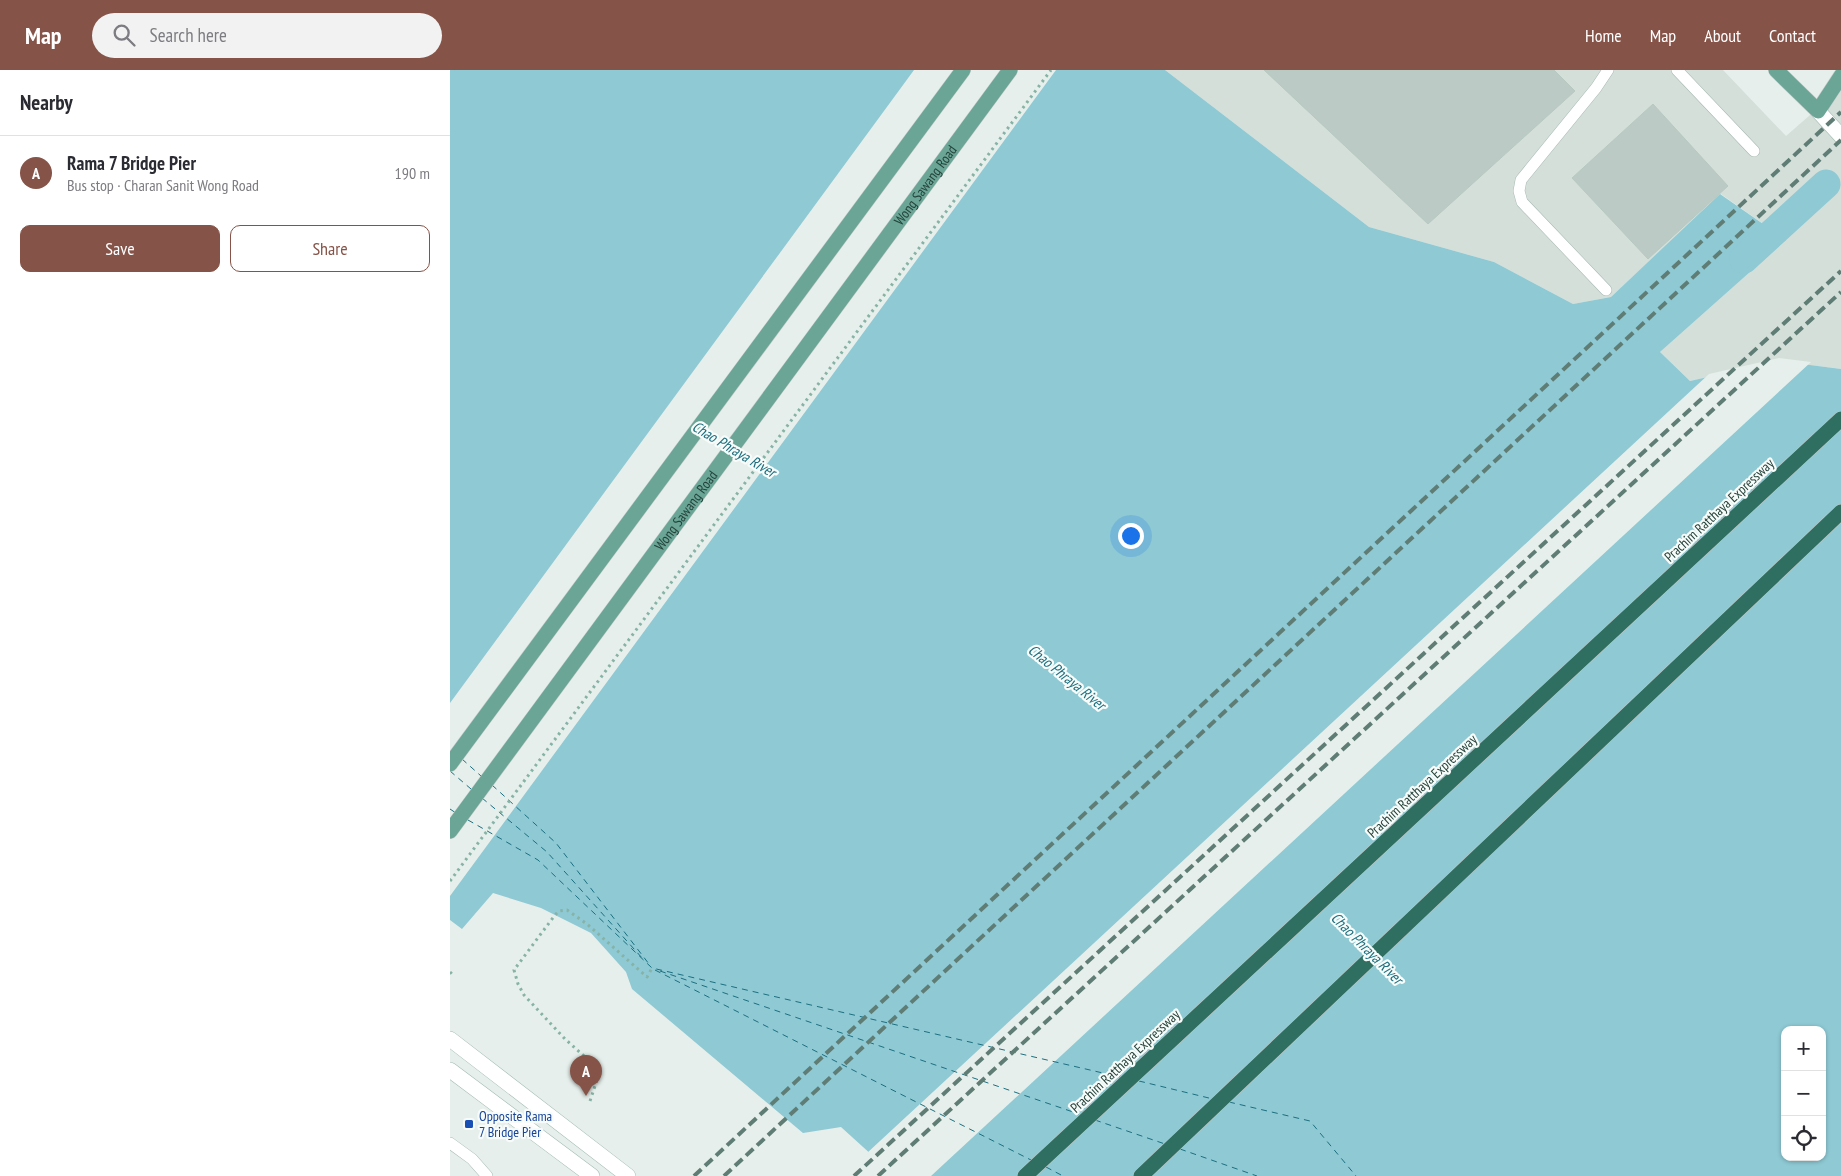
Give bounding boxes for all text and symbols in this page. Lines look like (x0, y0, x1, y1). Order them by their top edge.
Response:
search box (92, 13, 442, 58)
text: Map (25, 20, 62, 51)
icon: search (110, 21, 138, 49)
text: Search here (150, 23, 227, 47)
text: Home (1585, 24, 1622, 47)
text: Map (1650, 24, 1676, 47)
text: About (1704, 24, 1741, 47)
text: Contact (1769, 24, 1816, 47)
text: Nearby (20, 89, 73, 116)
street label: Wong Sawang Road (890, 142, 961, 229)
text: Rama 7 Bridge Pier (67, 151, 196, 175)
text: A (32, 163, 40, 183)
text: 190 m (395, 163, 430, 183)
text: Bus stop · Charan Sanit Wong Road (67, 175, 259, 195)
button: Save (20, 225, 220, 272)
button: Share (230, 225, 430, 272)
water label: Chao Phraya River (689, 417, 781, 482)
street label: Prachim Ratthaya Expressway (1660, 454, 1778, 565)
street label: Wong Sawang Road (651, 467, 721, 554)
your location (1118, 523, 1144, 549)
water label: Chao Phraya River (1024, 640, 1111, 715)
street label: Prachim Ratthaya Expressway (1363, 730, 1481, 841)
water label: Chao Phraya River (1327, 908, 1408, 989)
street label: Prachim Ratthaya Expressway (1066, 1005, 1184, 1116)
map controls (1781, 1026, 1826, 1161)
button: + (1781, 1026, 1826, 1071)
pin: A (570, 1055, 602, 1096)
button: − (1781, 1071, 1826, 1116)
place label: Opposite Rama 7 Bridge Pier (479, 1107, 552, 1141)
button: locate (1781, 1116, 1826, 1161)
marker: Opposite Rama 7 Bridge Pier (463, 1118, 475, 1130)

